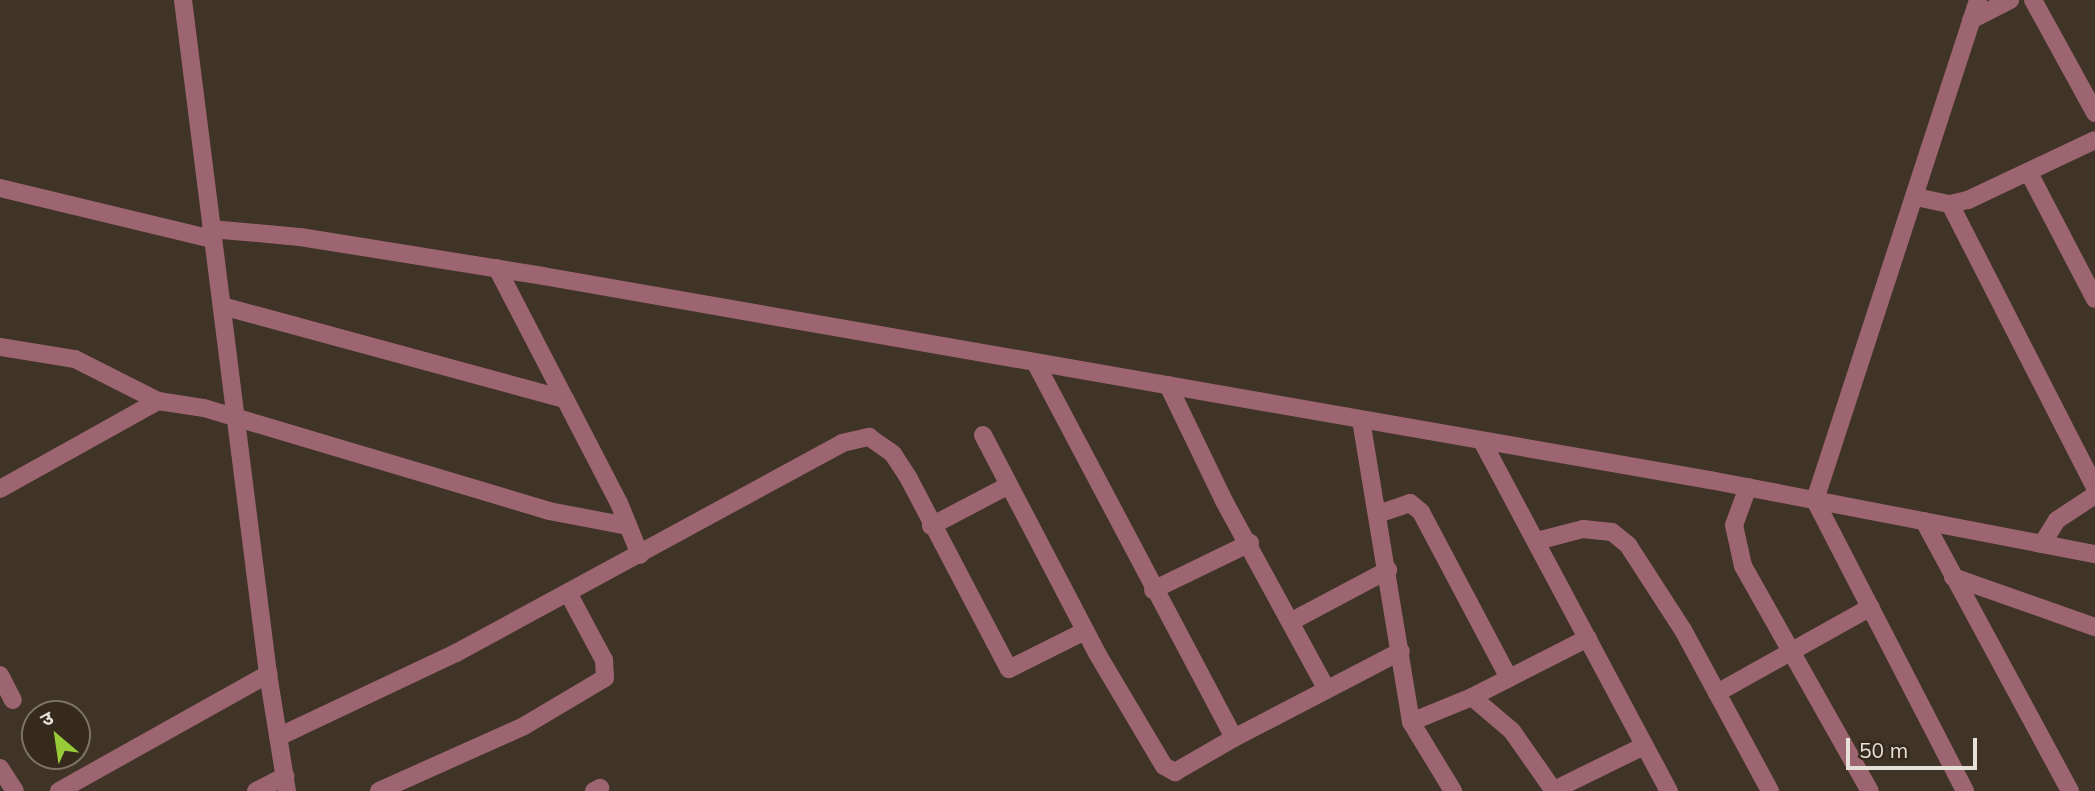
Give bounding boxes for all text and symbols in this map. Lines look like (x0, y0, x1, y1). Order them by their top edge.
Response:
north arrow (21, 700, 91, 770)
text: उ (36, 705, 57, 732)
scale bar (1850, 724, 1981, 768)
text: 50 m (1859, 737, 1908, 763)

